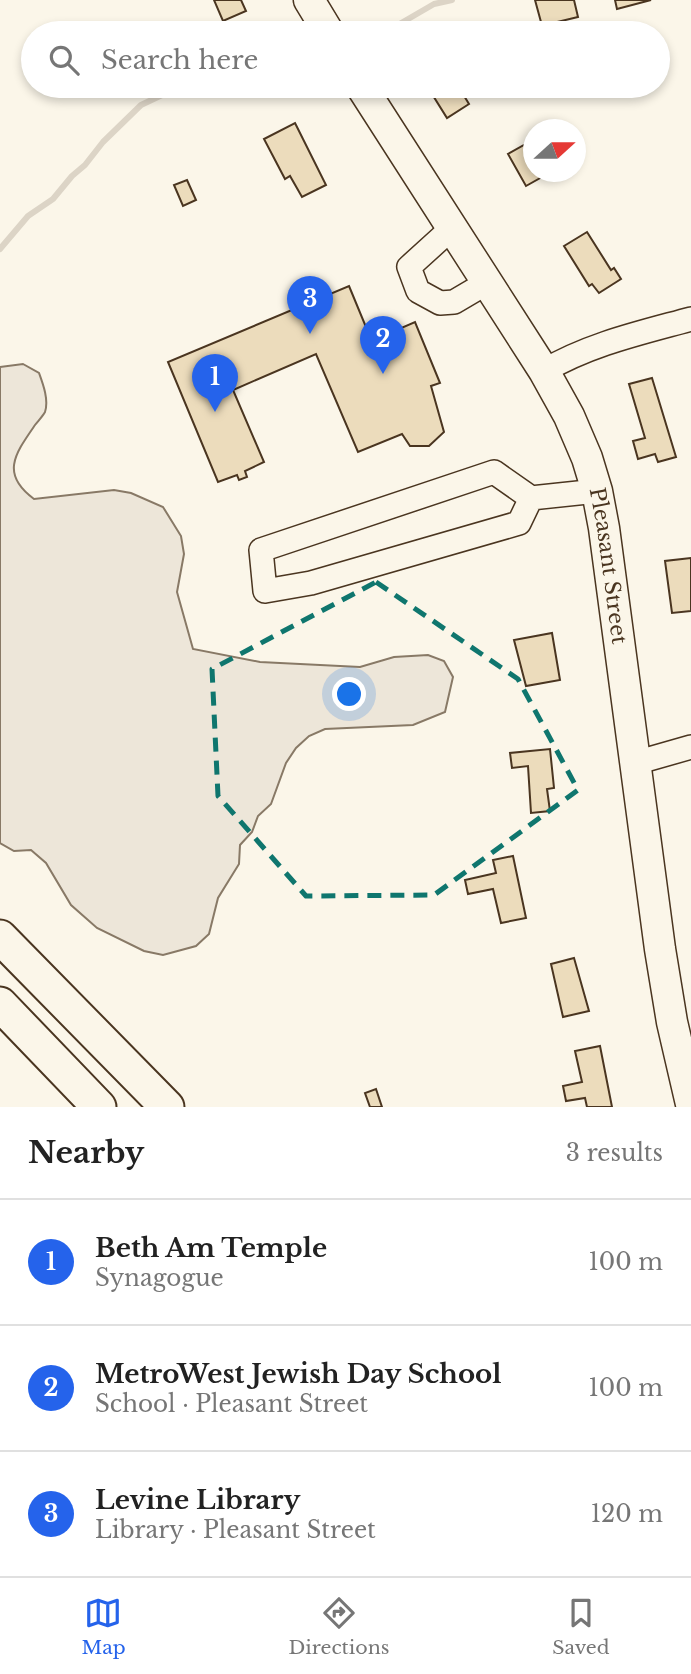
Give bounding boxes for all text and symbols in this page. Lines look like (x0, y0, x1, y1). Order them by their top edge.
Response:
search box (21, 21, 670, 98)
icon: search (45, 41, 83, 79)
text: Search here (101, 44, 258, 76)
north arrow (523, 119, 586, 182)
pin: 3 (287, 276, 333, 334)
pin: 2 (360, 316, 406, 374)
pin: 1 (192, 354, 238, 412)
street label: Pleasant Street (584, 485, 632, 646)
your location (332, 677, 366, 711)
text: Nearby (28, 1134, 144, 1171)
text: 3 results (566, 1139, 663, 1167)
text: Beth Am Temple (95, 1232, 327, 1264)
text: 1 (46, 1248, 56, 1276)
text: 100 m (589, 1248, 663, 1276)
text: Synagogue (95, 1264, 224, 1292)
text: MetroWest Jewish Day School (95, 1358, 501, 1390)
text: 2 (44, 1374, 58, 1402)
text: 100 m (589, 1374, 663, 1402)
text: School · Pleasant Street (95, 1390, 368, 1418)
text: Levine Library (95, 1484, 300, 1516)
text: 3 (44, 1500, 58, 1528)
text: 120 m (591, 1500, 663, 1528)
text: Library · Pleasant Street (95, 1516, 376, 1544)
tab: Map (81, 1594, 126, 1659)
tab: Directions (288, 1594, 389, 1659)
tab: Saved (552, 1594, 610, 1659)

